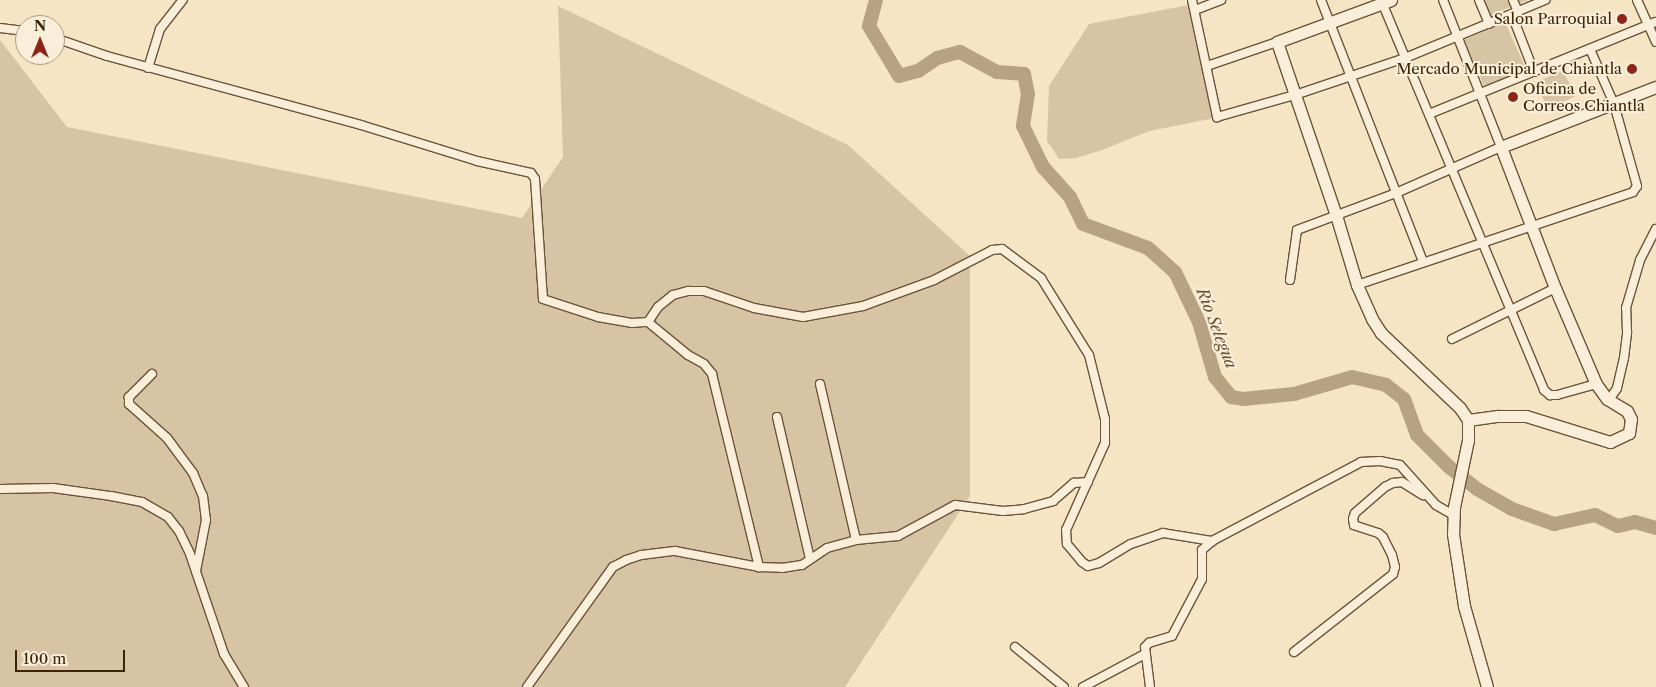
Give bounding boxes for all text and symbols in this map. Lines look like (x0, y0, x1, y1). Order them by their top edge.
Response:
place label: Salon Parroquial (1494, 10, 1612, 28)
marker: Salon Parroquial (1616, 13, 1628, 25)
north arrow (15, 15, 65, 65)
text: N (34, 17, 46, 35)
place label: Mercado Municipal de Chiantla (1396, 60, 1622, 78)
marker: Mercado Municipal de Chiantla (1626, 63, 1638, 75)
place label: Oficina de Correos Chiantla (1523, 79, 1645, 114)
marker: Oficina de Correos Chiantla (1507, 91, 1519, 103)
water label: Río Selegua (1193, 285, 1241, 371)
scale bar (18, 640, 128, 672)
text: 100 m (23, 649, 66, 668)

